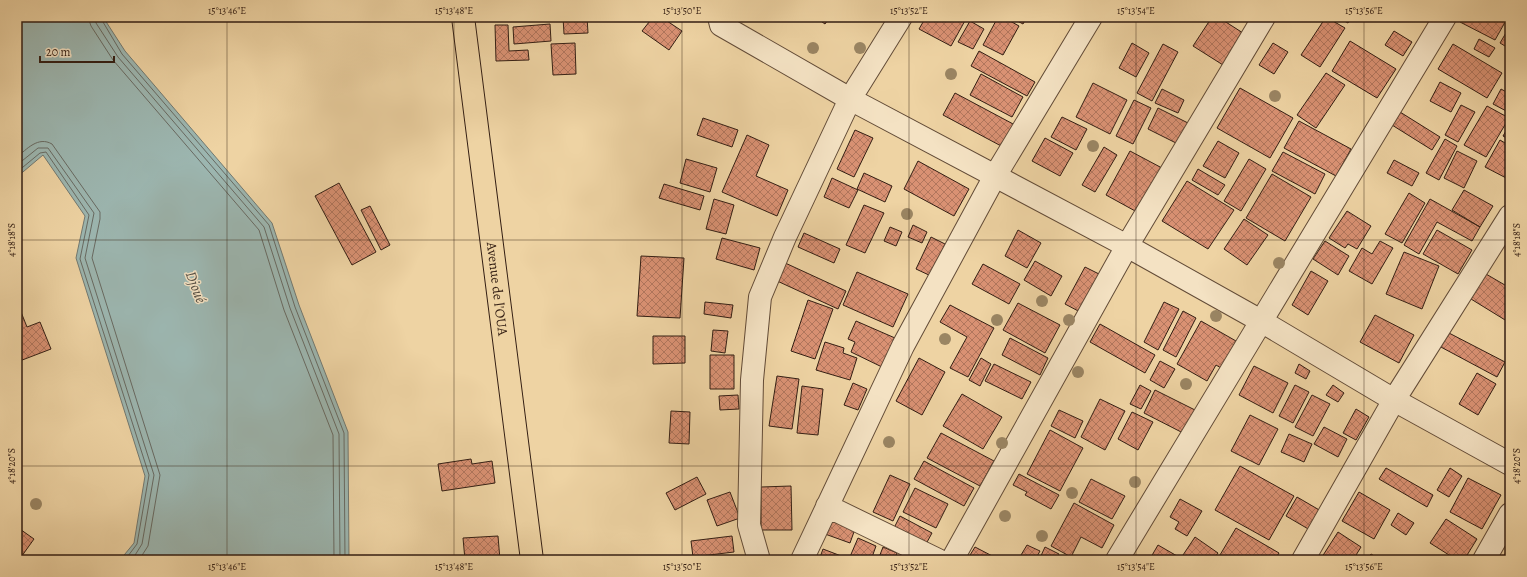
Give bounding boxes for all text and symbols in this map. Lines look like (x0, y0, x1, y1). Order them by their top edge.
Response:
text: 15°13'46"E (208, 4, 246, 17)
text: 15°13'48"E (435, 4, 473, 17)
text: 15°13'50"E (663, 4, 701, 17)
text: 15°13'52"E (890, 4, 928, 17)
text: 15°13'54"E (1117, 4, 1155, 17)
text: 15°13'56"E (1345, 4, 1383, 17)
scale bar (40, 38, 114, 64)
text: 20 m (46, 44, 70, 60)
text: 4°18'18"S (5, 223, 18, 257)
text: 4°18'18"S (1510, 223, 1523, 257)
street label: Avenue de l'OUA (482, 240, 513, 338)
water label: Djoué (181, 268, 211, 306)
text: 4°18'20"S (5, 448, 18, 484)
text: 4°18'20"S (1510, 448, 1523, 484)
text: 15°13'46"E (208, 560, 246, 573)
text: 15°13'48"E (435, 560, 473, 573)
text: 15°13'50"E (663, 560, 701, 573)
text: 15°13'52"E (890, 560, 928, 573)
text: 15°13'54"E (1117, 560, 1155, 573)
text: 15°13'56"E (1345, 560, 1383, 573)

